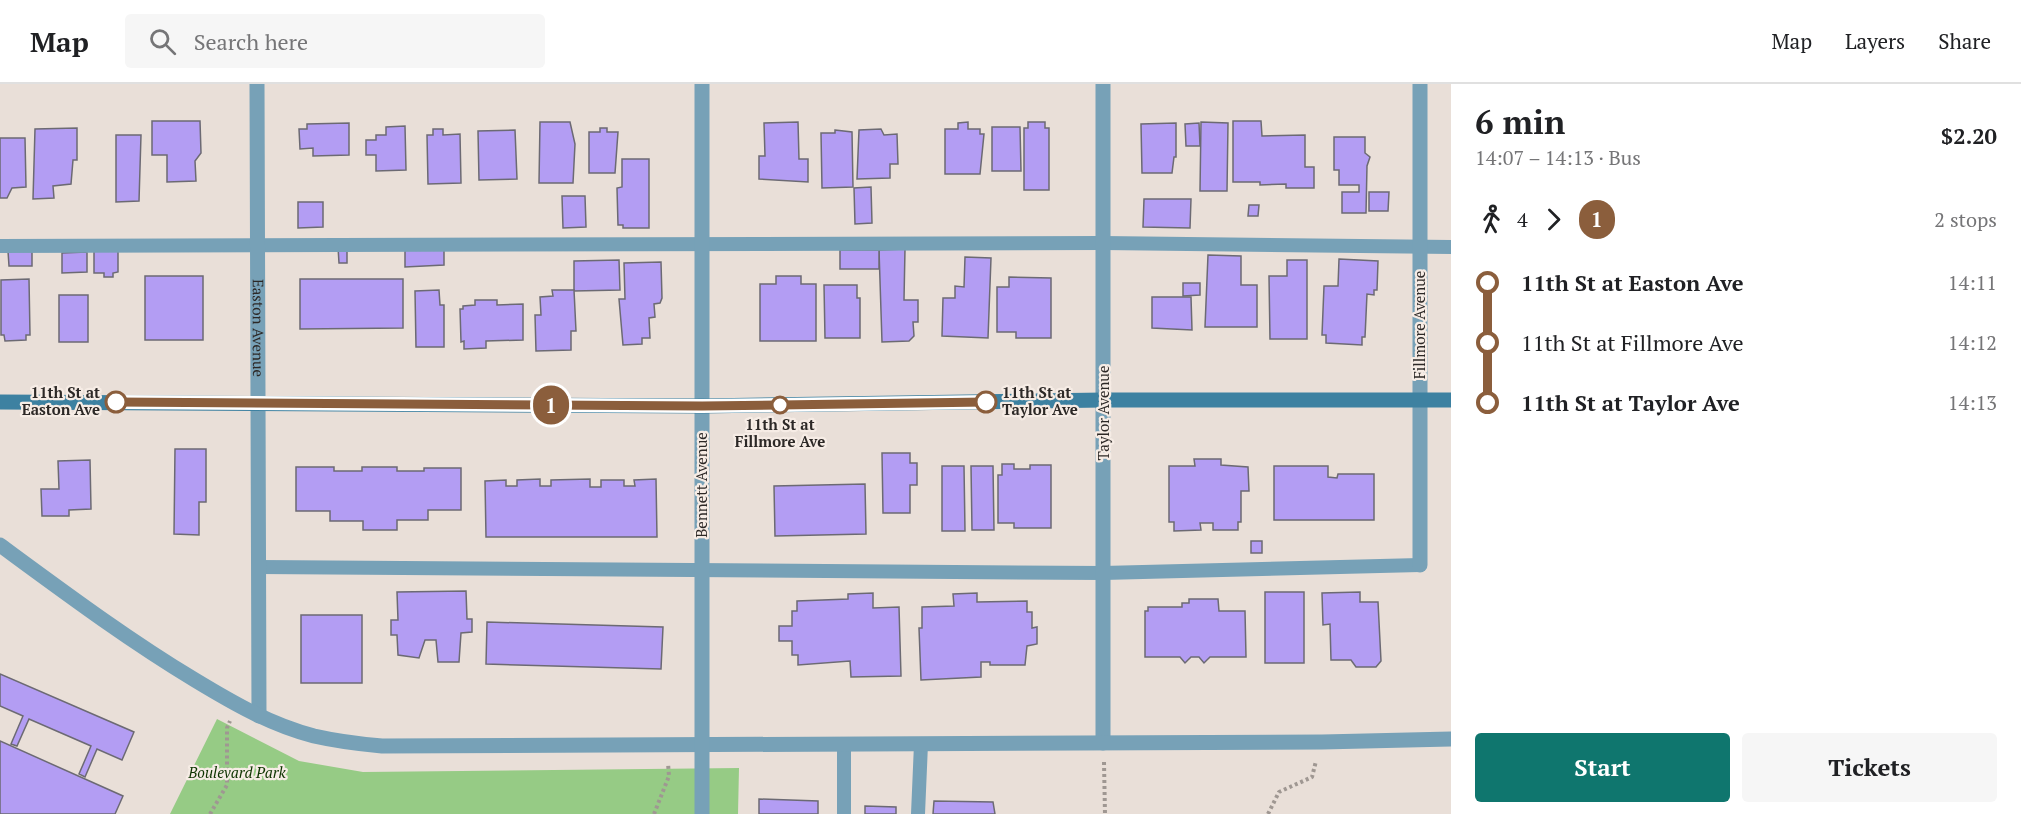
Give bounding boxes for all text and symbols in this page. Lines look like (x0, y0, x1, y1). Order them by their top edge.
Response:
search box (125, 14, 545, 68)
text: Map (30, 23, 89, 60)
icon: search (146, 25, 179, 58)
text: Search here (194, 27, 308, 56)
text: Map (1771, 27, 1812, 55)
text: Layers (1845, 27, 1905, 55)
text: Share (1938, 27, 1991, 55)
text: 6 min (1475, 100, 1565, 143)
text: $2.20 (1941, 121, 1997, 150)
text: 14:07 – 14:13 · Bus (1475, 144, 1641, 171)
icon: walk (1475, 203, 1508, 236)
icon: forward (1537, 203, 1570, 236)
text: 1 (1591, 205, 1603, 233)
text: 4 (1517, 206, 1528, 233)
text: 2 stops (1934, 206, 1997, 233)
text: 11th St at Easton Ave (1521, 268, 1744, 297)
text: 14:11 (1948, 269, 1997, 296)
street label: Fillmore Avenue (1409, 271, 1429, 379)
street label: Easton Avenue (249, 279, 269, 377)
text: 11th St at Fillmore Ave (1521, 328, 1744, 357)
text: 14:12 (1948, 329, 1997, 356)
street label: Taylor Avenue (1093, 365, 1113, 461)
place label: 11th St at Easton Ave (22, 382, 100, 419)
place label: 11th St at Taylor Ave (1002, 382, 1078, 419)
line badge: 1 (532, 386, 570, 424)
text: 11th St at Taylor Ave (1521, 388, 1740, 417)
text: 14:13 (1948, 389, 1997, 416)
marker: 11th St at Easton Ave (105, 391, 127, 413)
text: 1 (545, 391, 557, 419)
marker: 11th St at Taylor Ave (975, 391, 997, 413)
marker: 11th St at Fillmore Ave (771, 396, 789, 414)
place label: 11th St at Fillmore Ave (735, 414, 825, 451)
street label: Bennett Avenue (691, 432, 711, 538)
button: Start (1475, 733, 1730, 802)
button: Tickets (1742, 733, 1997, 802)
park label: Boulevard Park (187, 762, 286, 782)

